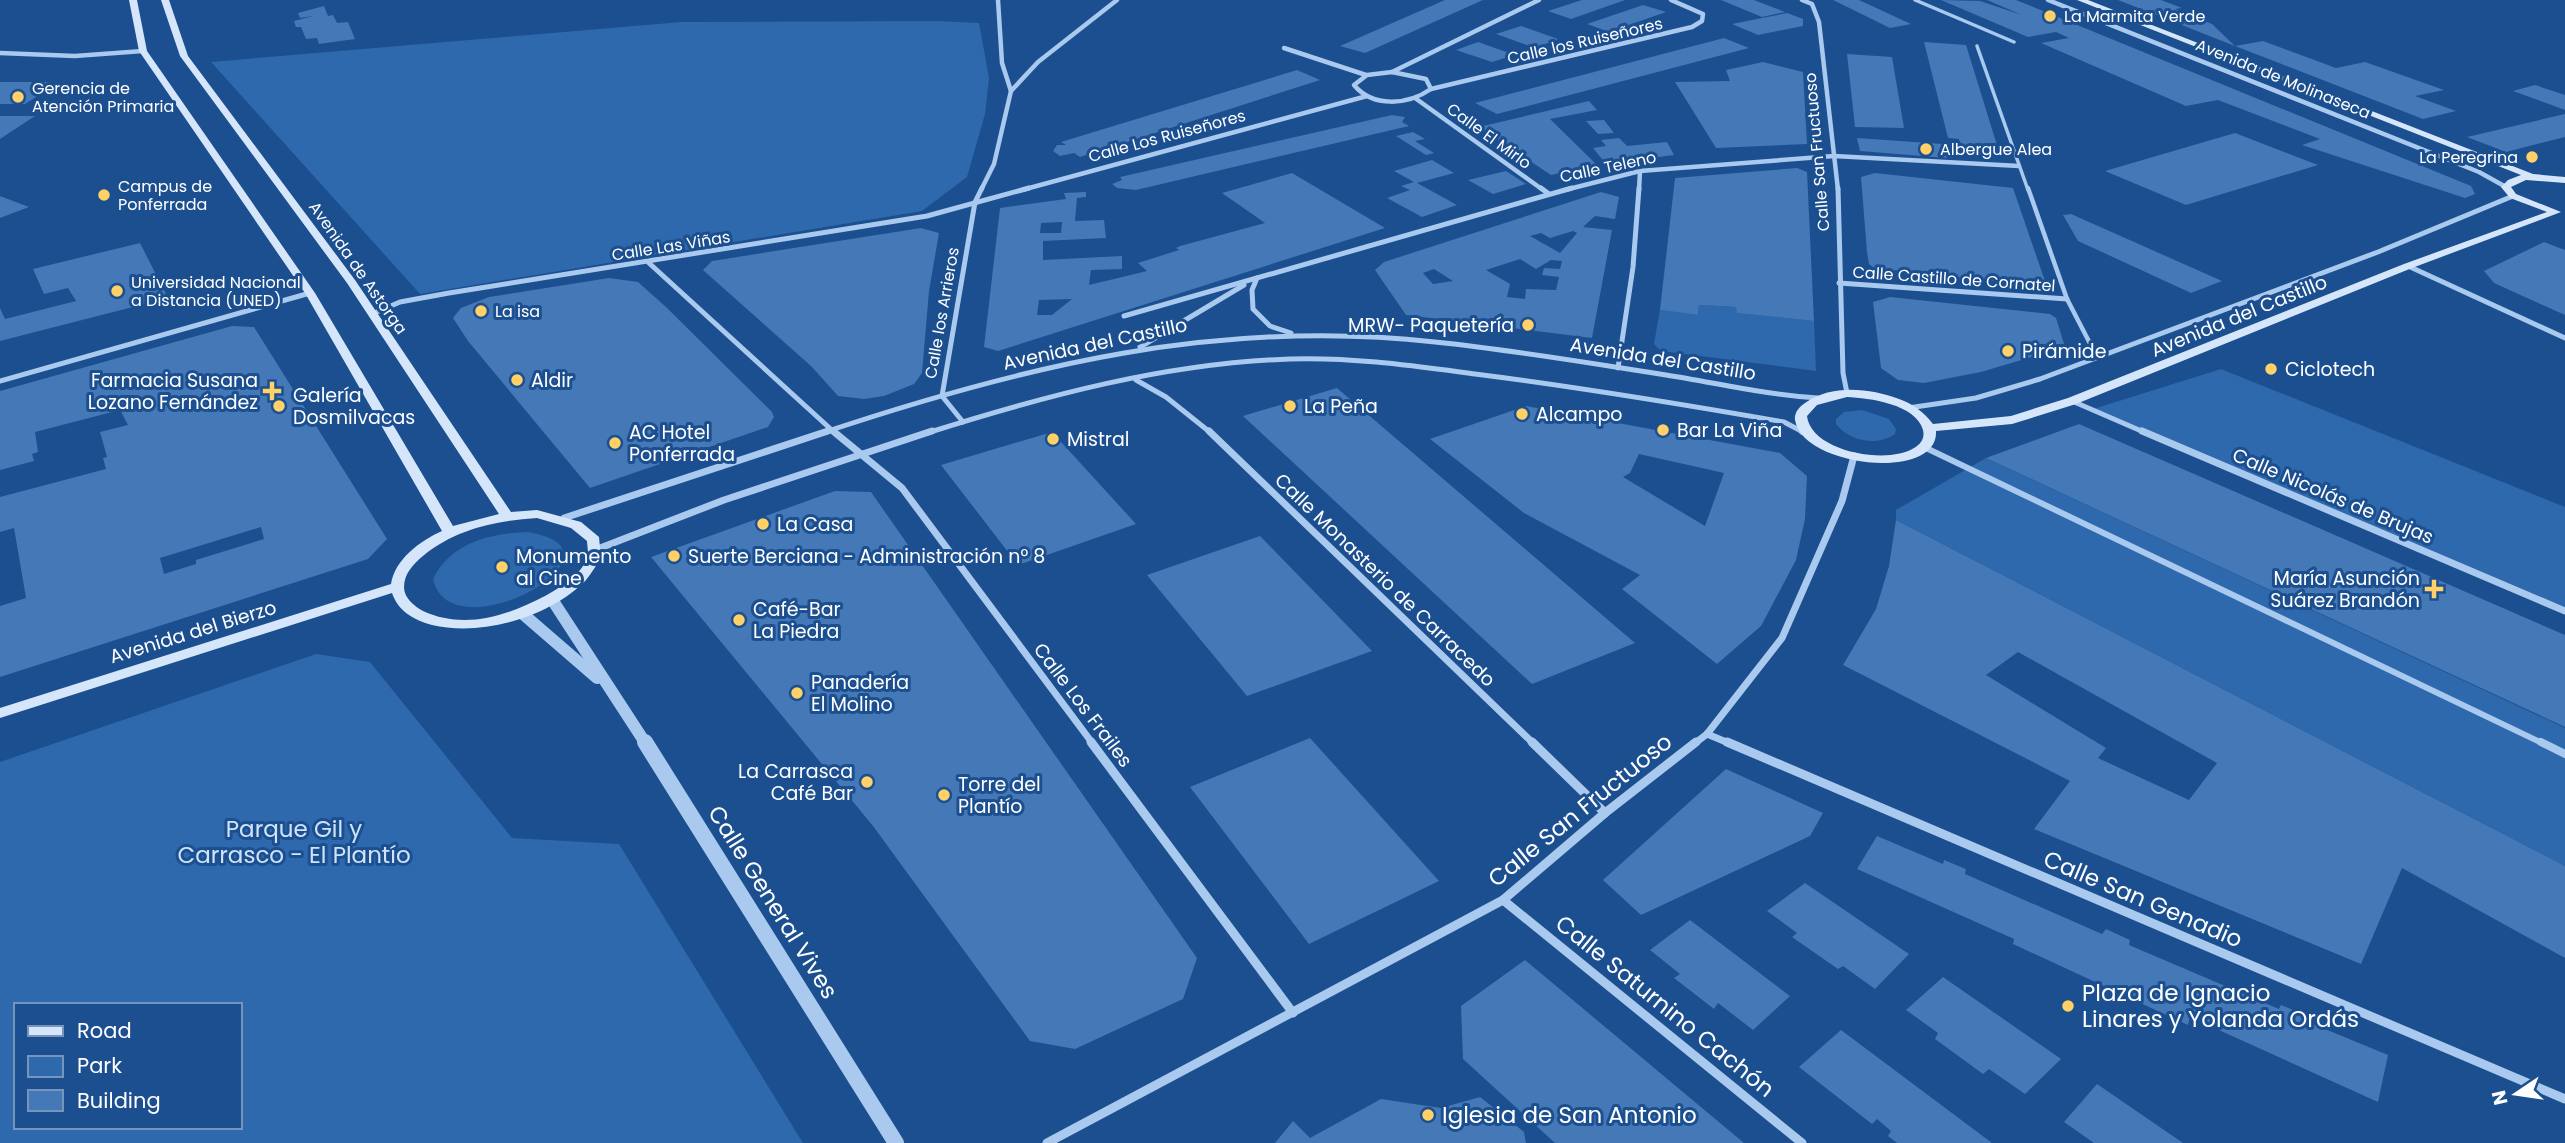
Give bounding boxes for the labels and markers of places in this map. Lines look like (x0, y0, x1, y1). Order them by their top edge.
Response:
place label: La Marmita Verde (2064, 5, 2205, 28)
marker: La Marmita Verde (2042, 8, 2058, 24)
place label: Gerencia de Atención Primaria (32, 77, 174, 118)
marker: Gerencia de Atención Primaria (10, 89, 26, 105)
place label: Albergue Alea (1940, 138, 2052, 161)
marker: Albergue Alea (1918, 141, 1934, 157)
place label: La Peregrina (2419, 146, 2518, 169)
marker: La Peregrina (2524, 149, 2540, 165)
place label: Campus de Ponferrada (118, 175, 212, 216)
marker: Campus de Ponferrada (96, 187, 112, 203)
place label: Universidad Nacional a Distancia (UNED) (131, 271, 301, 312)
marker: Universidad Nacional a Distancia (UNED) (109, 283, 125, 299)
place label: La isa (495, 300, 540, 323)
marker: La isa (473, 303, 489, 319)
place label: MRW- Paquetería (1348, 312, 1514, 339)
marker: MRW- Paquetería (1520, 317, 1536, 333)
place label: Pirámide (2022, 338, 2106, 365)
marker: Pirámide (2000, 343, 2016, 359)
place label: Ciclotech (2285, 356, 2375, 383)
marker: Ciclotech (2263, 361, 2279, 377)
place label: Farmacia Susana Lozano Fernández (88, 367, 258, 416)
place label: Aldir (531, 367, 573, 394)
marker: Aldir (509, 372, 525, 388)
place label: Galería Dosmilvacas (293, 382, 415, 431)
marker: Farmacia Susana Lozano Fernández (264, 383, 280, 399)
place label: La Peña (1304, 393, 1378, 420)
marker: Galería Dosmilvacas (271, 398, 287, 414)
marker: La Peña (1282, 398, 1298, 414)
place label: Alcampo (1536, 401, 1622, 428)
marker: Alcampo (1514, 406, 1530, 422)
place label: Bar La Viña (1677, 417, 1782, 444)
place label: AC Hotel Ponferrada (629, 419, 735, 468)
marker: Bar La Viña (1655, 422, 1671, 438)
place label: Mistral (1067, 426, 1129, 453)
marker: Mistral (1045, 431, 1061, 447)
marker: AC Hotel Ponferrada (607, 435, 623, 451)
place label: La Casa (777, 511, 853, 538)
marker: La Casa (755, 516, 771, 532)
place label: Monumento al Cine (516, 543, 631, 592)
place label: Suerte Berciana - Administración n° 8 (688, 543, 1045, 570)
marker: Suerte Berciana - Administración n° 8 (666, 548, 682, 564)
marker: Monumento al Cine (494, 559, 510, 575)
place label: María Asunción Suárez Brandón (2270, 565, 2420, 614)
marker: María Asunción Suárez Brandón (2426, 581, 2442, 597)
place label: Café-Bar La Piedra (753, 596, 841, 645)
marker: Café-Bar La Piedra (731, 612, 747, 628)
place label: Panadería El Molino (811, 669, 909, 718)
marker: Panadería El Molino (789, 685, 805, 701)
place label: La Carrasca Café Bar (738, 758, 853, 807)
place label: Torre del Plantío (958, 771, 1041, 820)
marker: La Carrasca Café Bar (859, 774, 875, 790)
marker: Torre del Plantío (936, 787, 952, 803)
place label: Plaza de Ignacio Linares y Yolanda Ordás (2082, 977, 2359, 1035)
marker: Plaza de Ignacio Linares y Yolanda Ordás (2060, 998, 2076, 1014)
place label: Iglesia de San Antonio (1442, 1099, 1697, 1131)
marker: Iglesia de San Antonio (1420, 1107, 1436, 1123)

